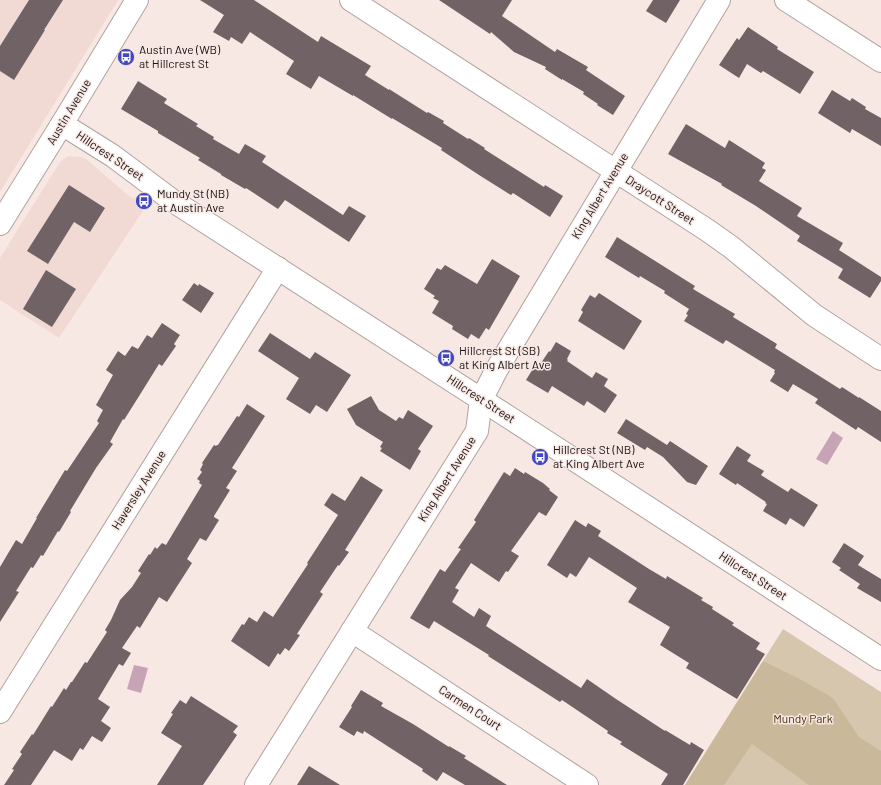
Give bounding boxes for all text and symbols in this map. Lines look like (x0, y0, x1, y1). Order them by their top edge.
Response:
place label: Austin Ave (WB) at Hillcrest St (139, 42, 221, 70)
bus stop icon: Austin Ave (WB) at Hillcrest St (116, 47, 136, 67)
street label: Austin Avenue (43, 76, 93, 147)
street label: Hillcrest Street (74, 127, 147, 183)
street label: King Albert Avenue (568, 150, 630, 241)
street label: Draycott Street (623, 172, 698, 227)
place label: Mundy St (NB) at Austin Ave (157, 186, 229, 214)
bus stop icon: Mundy St (NB) at Austin Ave (134, 191, 154, 211)
place label: Hillcrest St (SB) at King Albert Ave (459, 343, 551, 371)
bus stop icon: Hillcrest St (SB) at King Albert Ave (436, 348, 456, 368)
street label: Hillcrest Street (445, 371, 518, 425)
street label: King Albert Avenue (414, 433, 478, 524)
place label: Hillcrest St (NB) at King Albert Ave (553, 442, 645, 470)
street label: Haversley Avenue (108, 447, 168, 532)
bus stop icon: Hillcrest St (NB) at King Albert Ave (530, 447, 550, 467)
street label: Hillcrest Street (717, 548, 790, 602)
street label: Carmen Court (437, 682, 505, 733)
park label: Mundy Park (773, 711, 833, 725)

